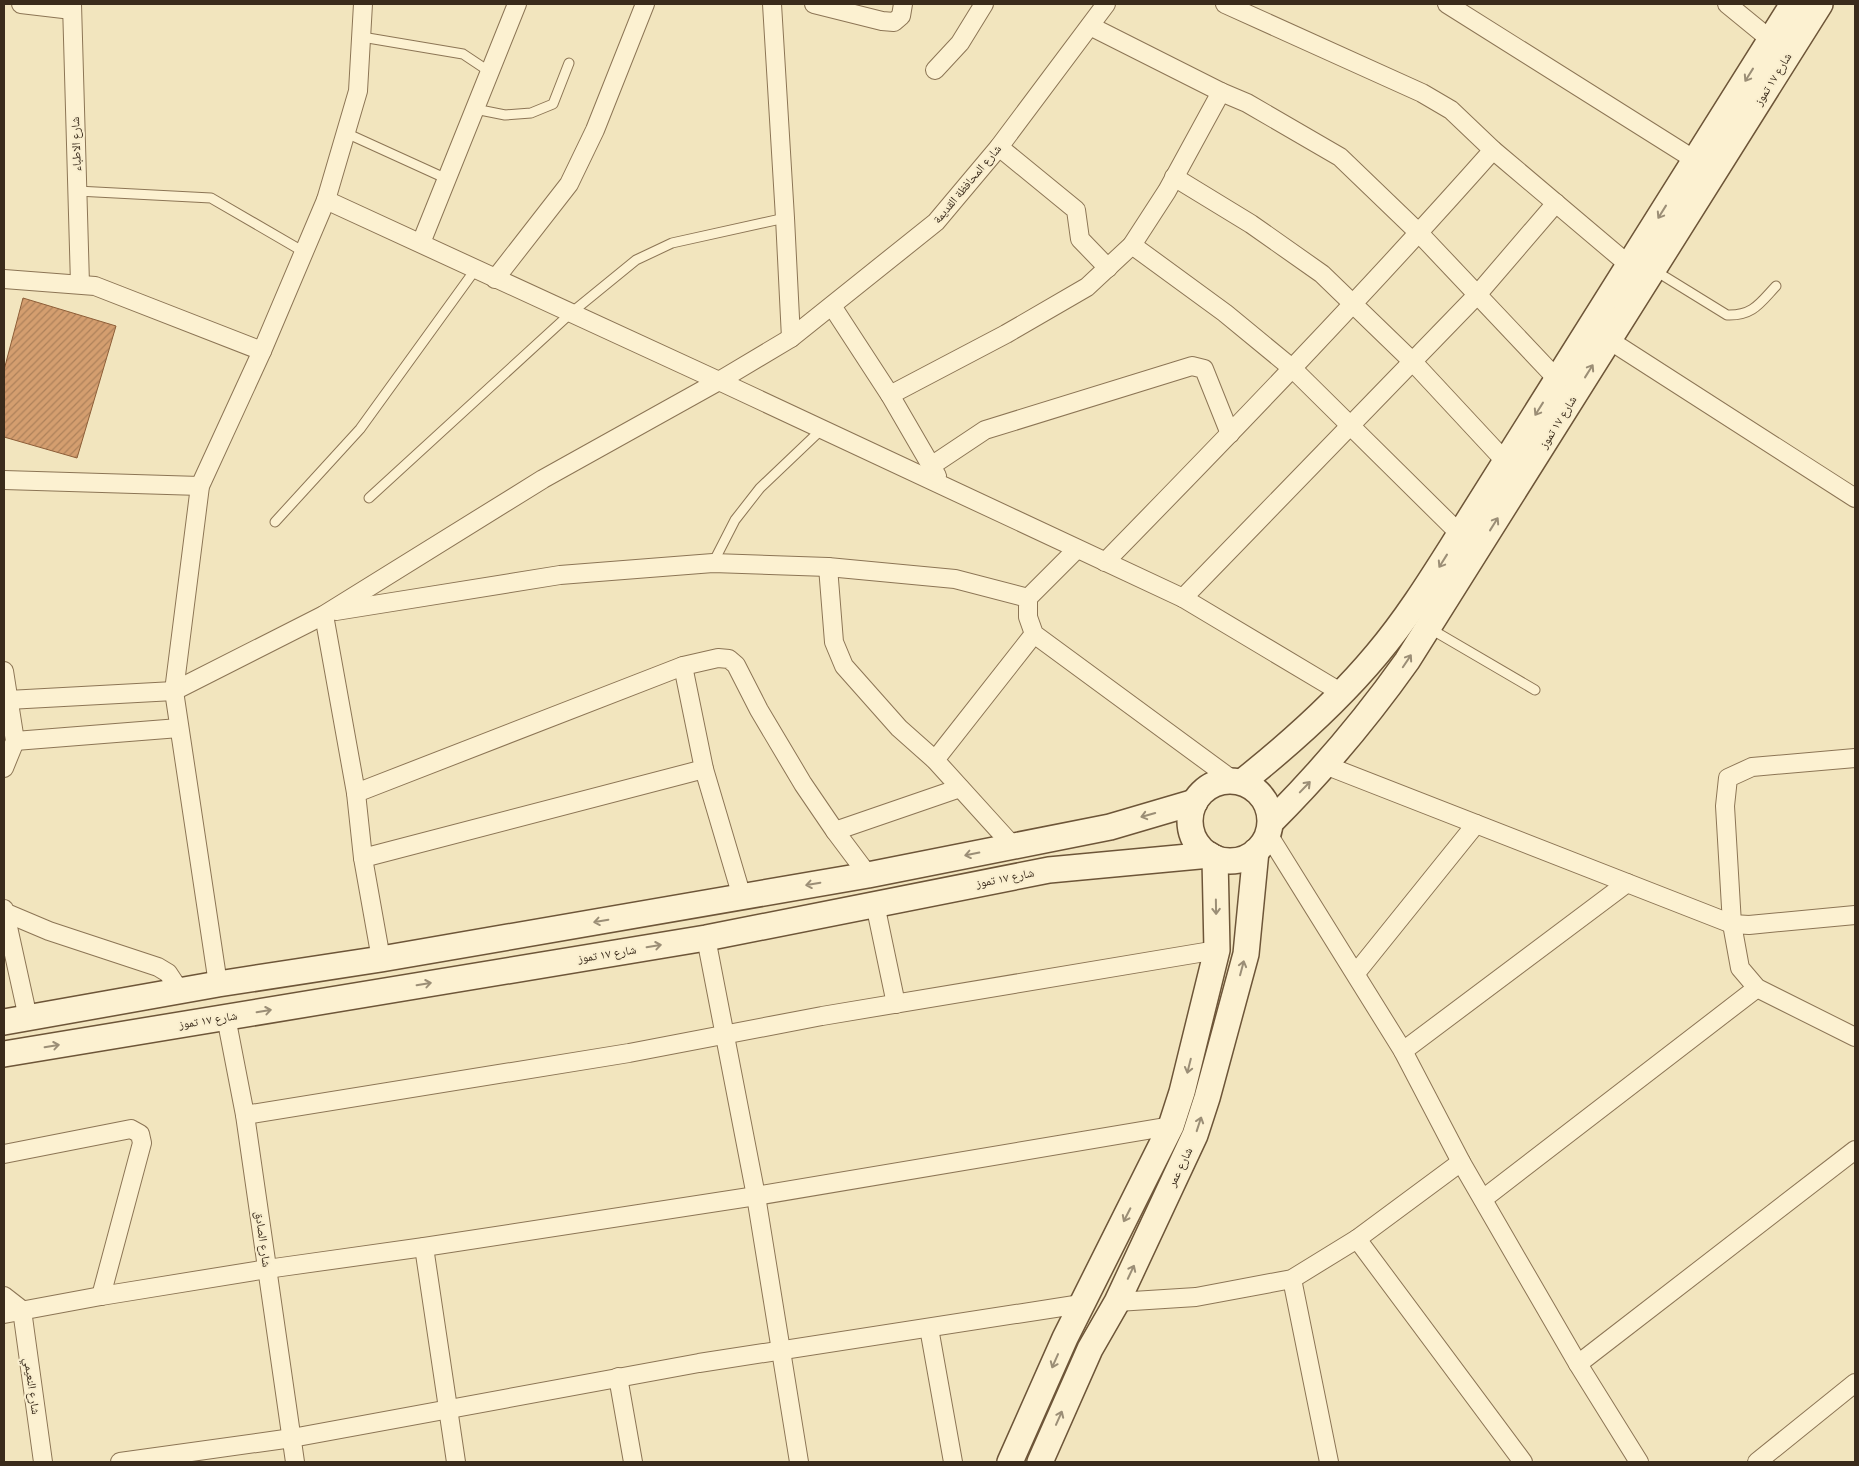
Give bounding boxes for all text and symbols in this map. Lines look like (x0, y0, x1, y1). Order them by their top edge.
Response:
street label: شارع ١٧ تموز (1751, 50, 1795, 109)
one-way arrow (1743, 67, 1753, 81)
street label: شارع الاطباء (68, 116, 85, 172)
street label: شارع المحافظة القديمة (930, 142, 1005, 227)
one-way arrow (1657, 205, 1667, 219)
one-way arrow (1585, 365, 1595, 379)
street label: شارع ١٧ تموز (1536, 393, 1580, 452)
one-way arrow (1533, 402, 1544, 416)
one-way arrow (1489, 517, 1499, 531)
one-way arrow (1437, 554, 1447, 568)
one-way arrow (1402, 654, 1412, 668)
one-way arrow (1299, 781, 1311, 793)
one-way arrow (1140, 811, 1156, 821)
one-way arrow (965, 850, 981, 859)
street label: شارع ١٧ تموز (974, 865, 1036, 892)
one-way arrow (805, 880, 821, 890)
one-way arrow (1211, 898, 1221, 914)
one-way arrow (593, 917, 609, 927)
one-way arrow (645, 941, 661, 951)
street label: شارع ١٧ تموز (576, 942, 637, 967)
one-way arrow (1238, 960, 1248, 976)
one-way arrow (416, 979, 432, 989)
one-way arrow (256, 1006, 272, 1016)
street label: شارع ١٧ تموز (177, 1008, 238, 1033)
one-way arrow (43, 1040, 59, 1050)
one-way arrow (1184, 1057, 1193, 1073)
one-way arrow (1194, 1117, 1204, 1133)
street label: شارع عمر (1164, 1145, 1196, 1190)
one-way arrow (1122, 1208, 1132, 1223)
street label: شارع الصادق (251, 1210, 274, 1268)
one-way arrow (1126, 1265, 1136, 1280)
one-way arrow (1049, 1353, 1059, 1368)
street label: شارع النعيمي (18, 1357, 43, 1416)
one-way arrow (1055, 1411, 1065, 1426)

